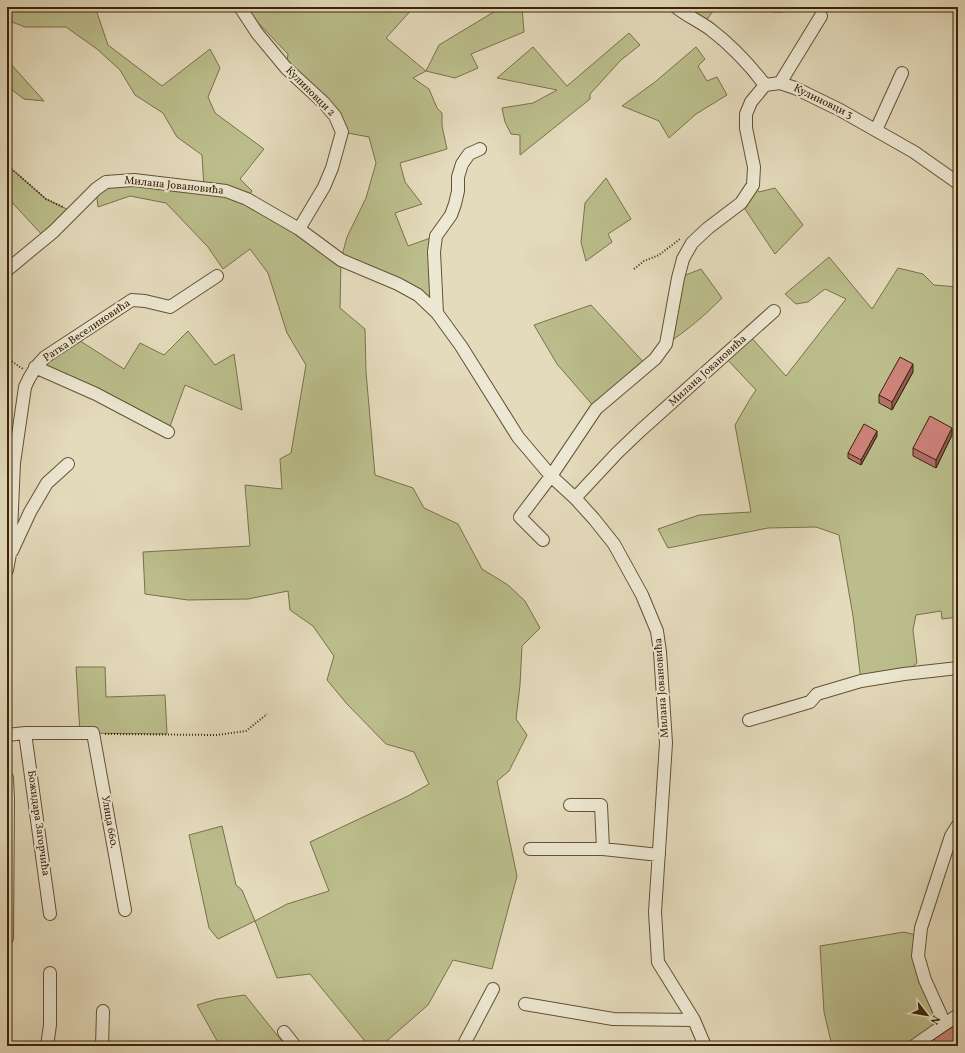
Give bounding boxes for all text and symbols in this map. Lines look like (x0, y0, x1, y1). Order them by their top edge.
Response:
street label: Кулиновци 2 (282, 64, 338, 120)
street label: Кулиновци 3 (791, 81, 856, 123)
street label: Милана Јовановића (123, 173, 225, 199)
street label: Ратка Веселиновића (40, 296, 134, 366)
street label: Милана Јовановића (666, 332, 751, 410)
street label: Милана Јовановића (651, 637, 673, 738)
street label: Божидара Загорчића (23, 769, 53, 877)
street label: Улица 660. (97, 795, 121, 850)
north arrow (907, 995, 947, 1035)
text: N (926, 1012, 943, 1027)

